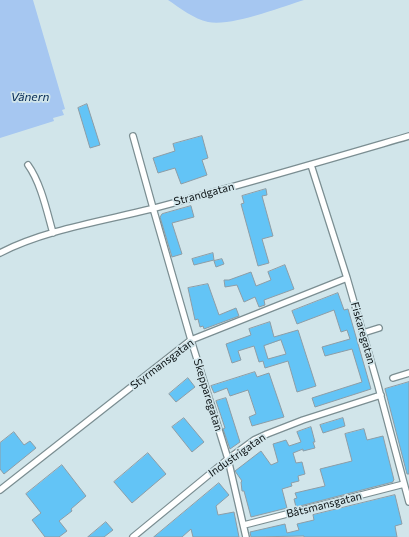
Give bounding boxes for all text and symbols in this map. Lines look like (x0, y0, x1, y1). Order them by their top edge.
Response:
water label: Vänern (11, 90, 49, 104)
street label: Strandgatan (172, 180, 236, 208)
street label: Fiskaregatan (348, 300, 378, 366)
street label: Styrmansgatan (128, 336, 196, 392)
street label: Skepparegatan (191, 357, 225, 433)
street label: Industrigatan (206, 430, 268, 480)
street label: Båtsmansgatan (285, 489, 363, 521)

